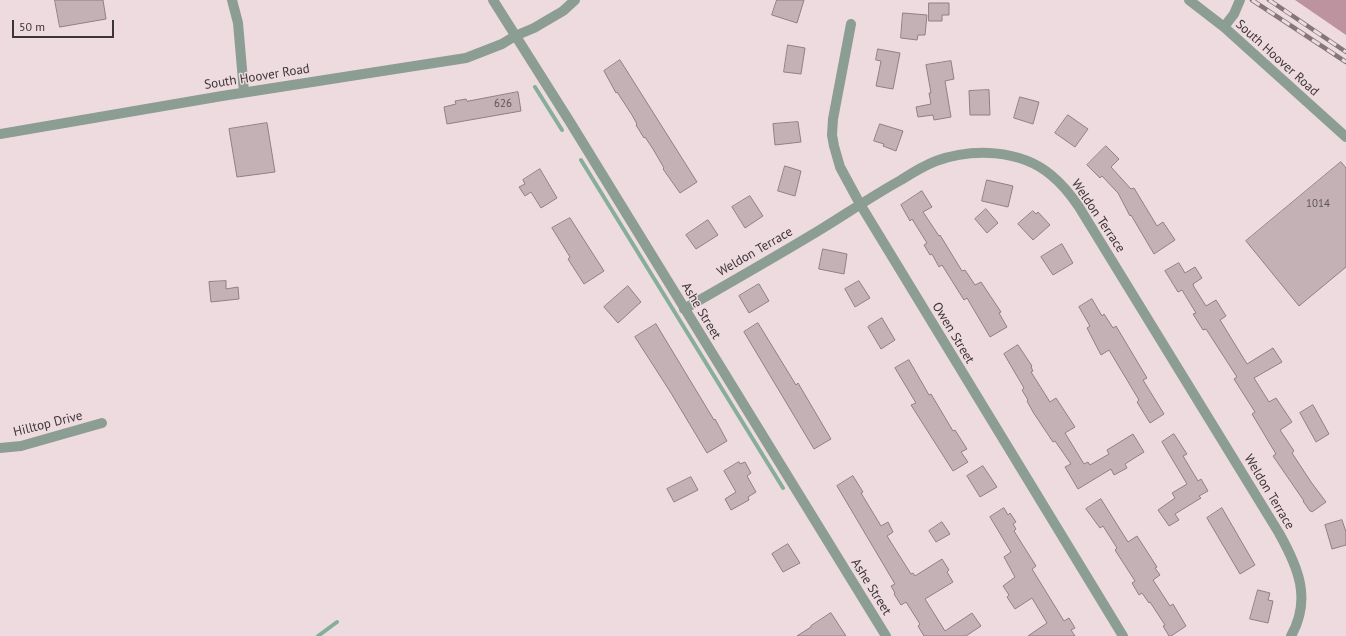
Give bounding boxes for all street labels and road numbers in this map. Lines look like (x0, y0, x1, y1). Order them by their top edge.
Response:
street label: South Hoover Road (1232, 17, 1322, 99)
street label: South Hoover Road (203, 61, 311, 93)
street label: Weldon Terrace (1068, 176, 1128, 256)
street label: Weldon Terrace (714, 224, 796, 280)
street label: Ashe Street (678, 280, 724, 342)
street label: Owen Street (929, 300, 977, 366)
street label: Hilltop Drive (12, 408, 84, 440)
street label: Weldon Terrace (1240, 452, 1298, 532)
street label: Ashe Street (848, 556, 894, 618)

